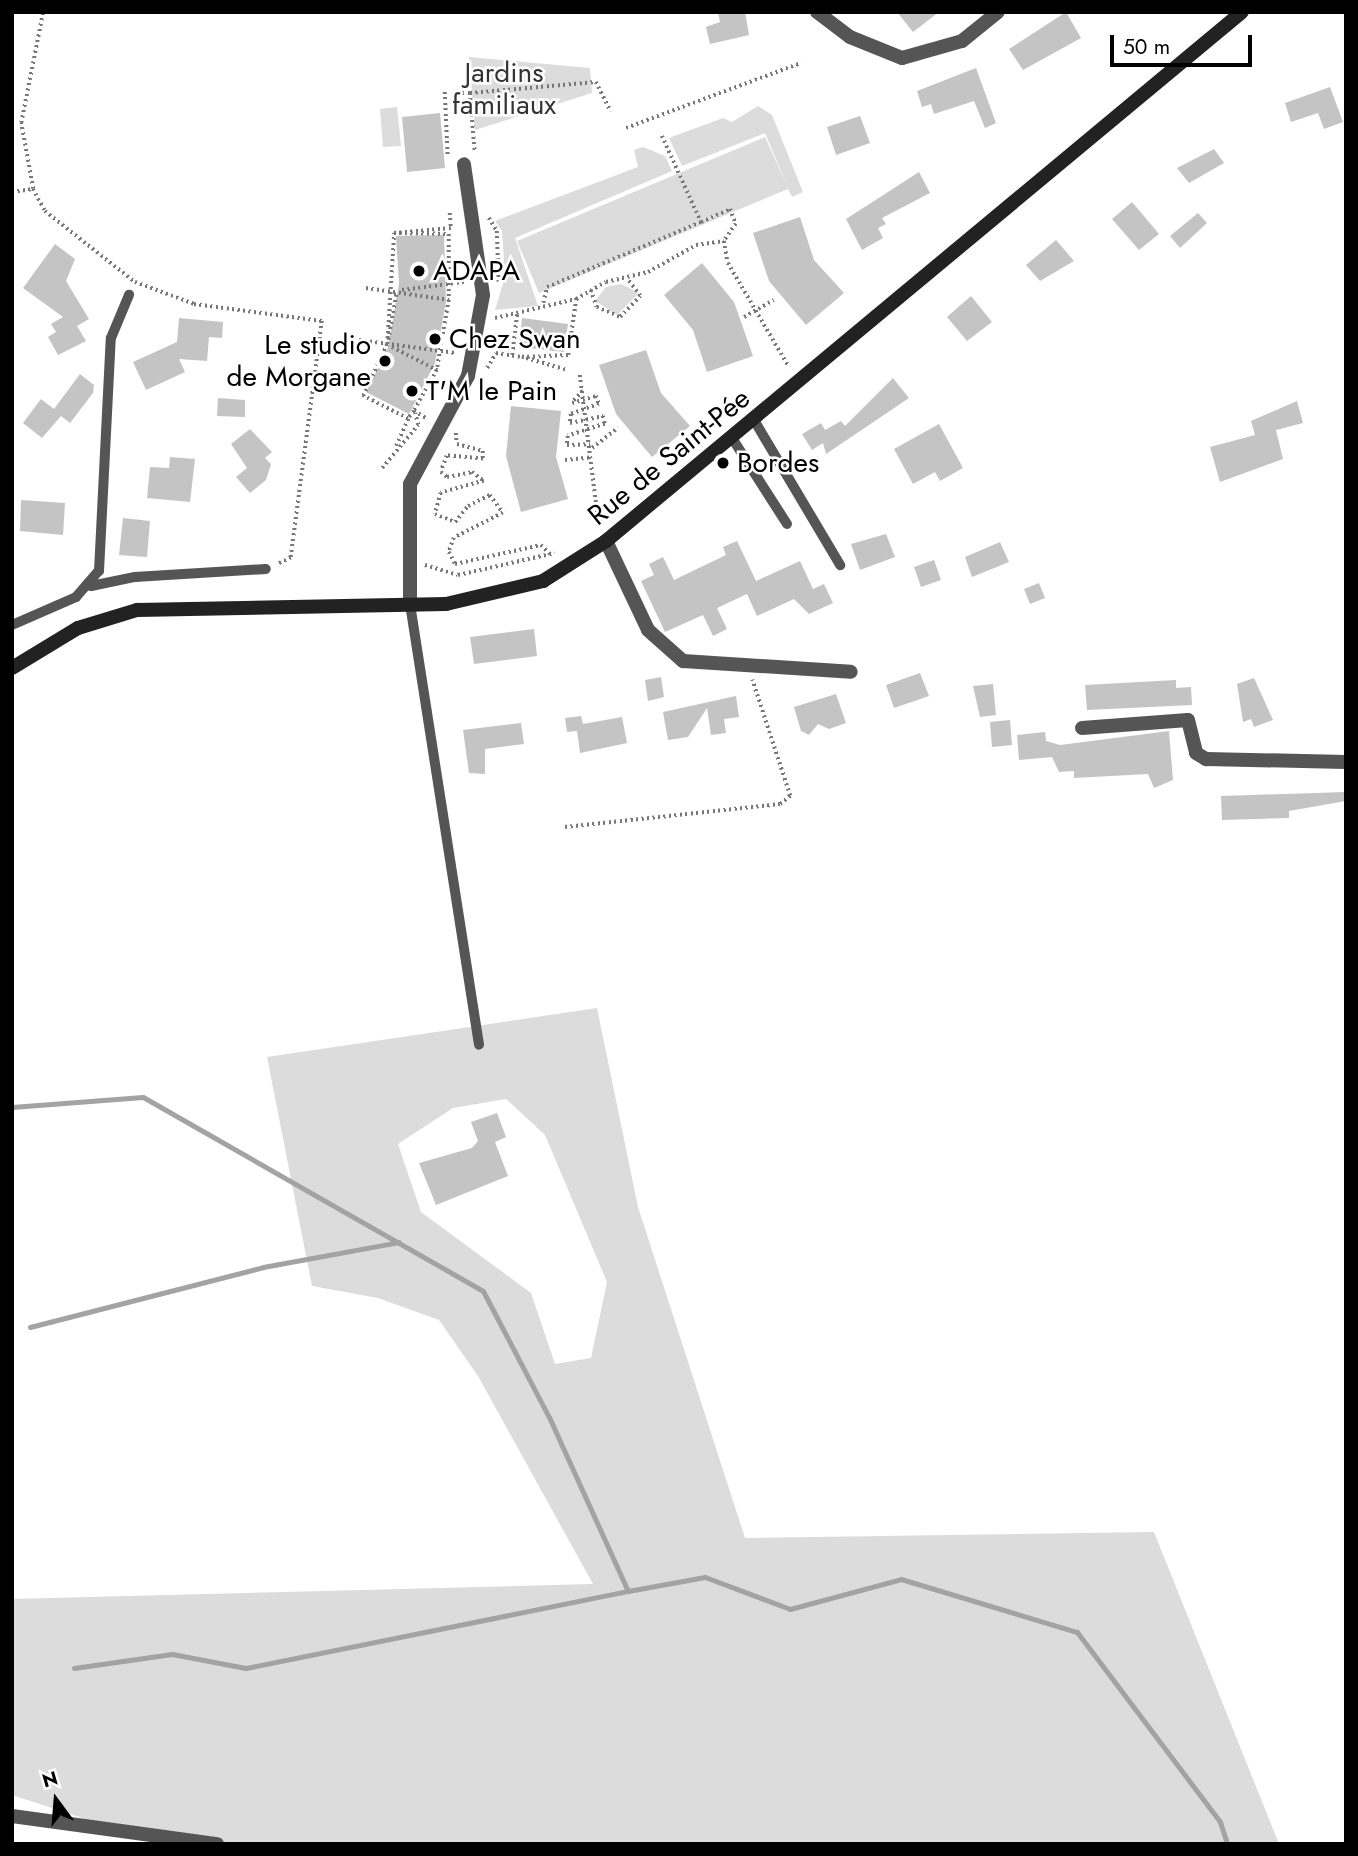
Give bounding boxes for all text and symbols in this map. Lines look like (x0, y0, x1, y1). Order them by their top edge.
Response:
scale bar (1113, 21, 1255, 65)
text: 50 m (1123, 32, 1170, 62)
park label: Jardins familiaux (452, 56, 556, 122)
place label: ADAPA (433, 254, 520, 288)
marker: ADAPA (411, 263, 427, 279)
place label: Chez Swan (449, 322, 581, 356)
place label: Le studio de Morgane (227, 328, 371, 394)
marker: Chez Swan (427, 331, 443, 347)
marker: Le studio de Morgane (377, 353, 393, 369)
place label: T'M le Pain (426, 374, 557, 408)
street label: Rue de Saint-Pée (581, 381, 757, 533)
marker: T'M le Pain (404, 383, 420, 399)
place label: Bordes (737, 446, 819, 480)
marker: Bordes (715, 455, 731, 471)
text: N (39, 1764, 61, 1794)
north arrow (21, 1765, 91, 1835)

